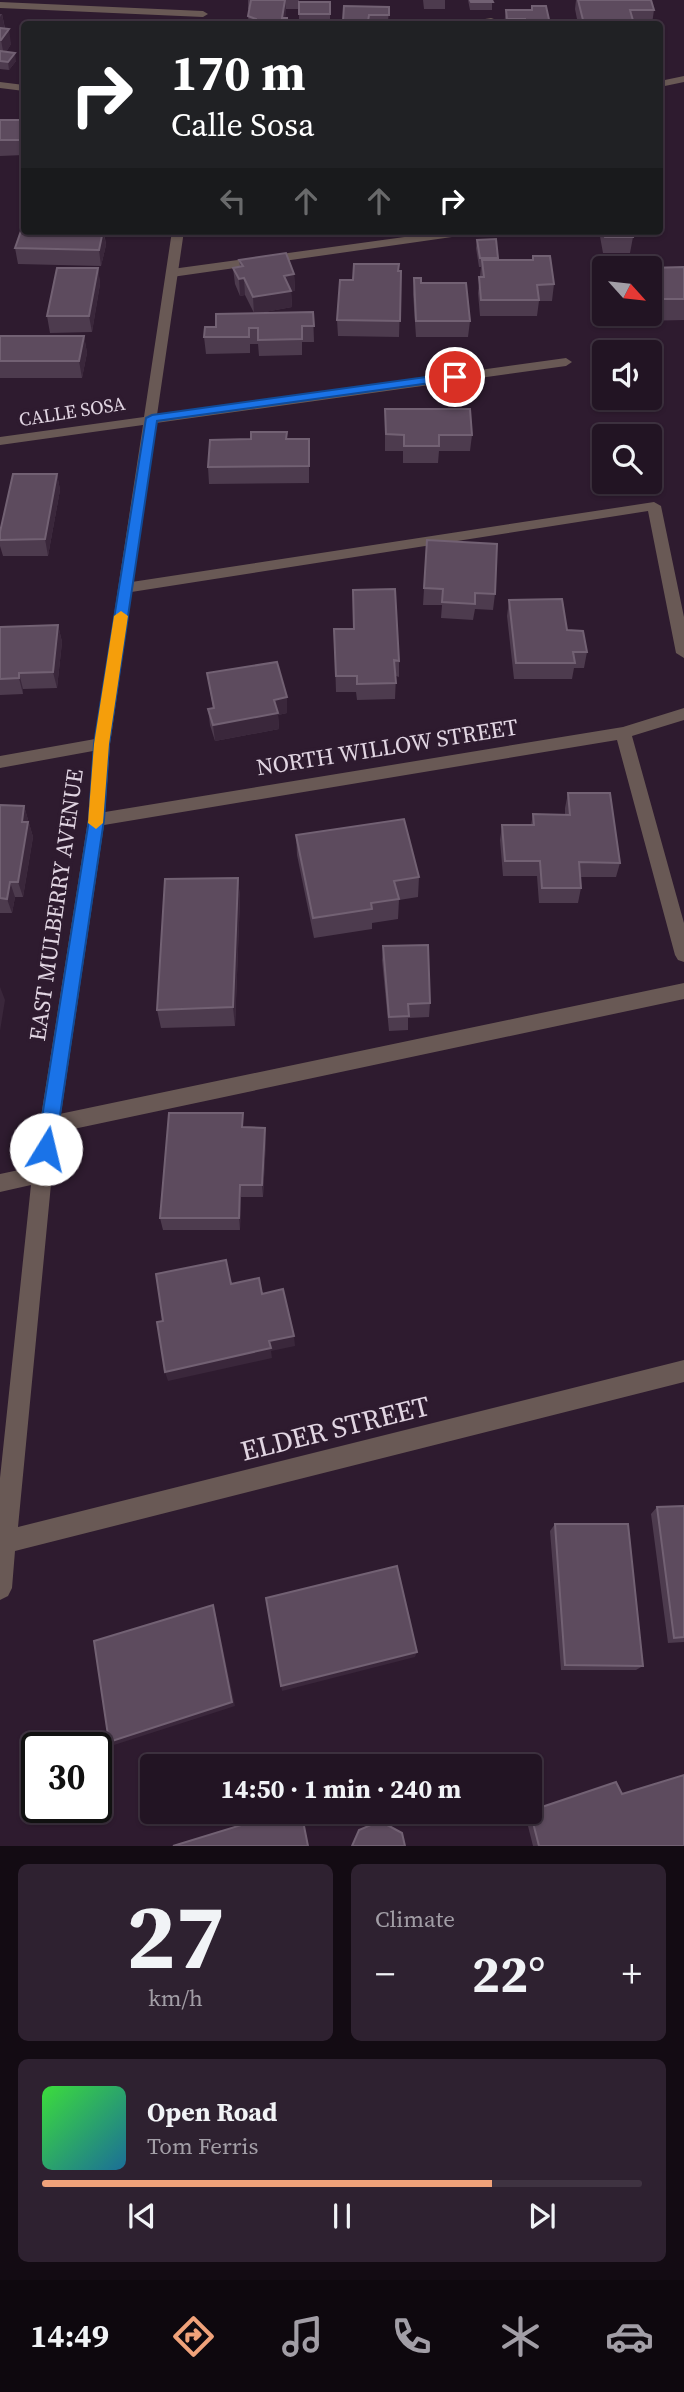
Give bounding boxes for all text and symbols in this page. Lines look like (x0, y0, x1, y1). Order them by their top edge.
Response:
text: 170 m (171, 39, 306, 106)
icon: right (56, 49, 147, 140)
text: Calle Sosa (171, 103, 314, 147)
icon: left (214, 182, 252, 220)
icon: ahead (287, 182, 325, 220)
icon: ahead (360, 182, 398, 220)
icon: right (433, 182, 471, 220)
north arrow (592, 256, 662, 326)
map controls (592, 256, 662, 494)
button: sound (592, 340, 662, 410)
pin (425, 347, 485, 407)
icon: arrive (436, 358, 474, 396)
street label: CALLE SOSA (17, 390, 127, 432)
button: search (592, 424, 662, 494)
street label: NORTH WILLOW STREET (254, 710, 520, 783)
street label: EAST MULBERRY AVENUE (21, 767, 91, 1043)
position arrow (9, 1112, 83, 1186)
street label: ELDER STREET (236, 1386, 434, 1470)
speed limit sign: 30 (21, 1732, 112, 1823)
text: 14:50 · 1 min · 240 m (221, 1771, 461, 1807)
text: 27 (126, 1874, 225, 1998)
text: Climate (375, 1903, 455, 1935)
text: 22° (472, 1938, 545, 2009)
text: − (375, 1948, 395, 2000)
text: + (622, 1948, 642, 2000)
text: km/h (148, 1982, 203, 2014)
text: Open Road (147, 2094, 278, 2130)
text: Tom Ferris (147, 2130, 258, 2162)
icon: previous (123, 2197, 161, 2235)
icon: pause (323, 2197, 361, 2235)
icon: next (523, 2197, 561, 2235)
icon: directions (169, 2312, 218, 2361)
icon: music (278, 2312, 327, 2361)
icon: phone (387, 2312, 436, 2361)
icon: climate (496, 2312, 545, 2361)
icon: car (605, 2312, 654, 2361)
text: 14:49 (30, 2314, 109, 2358)

